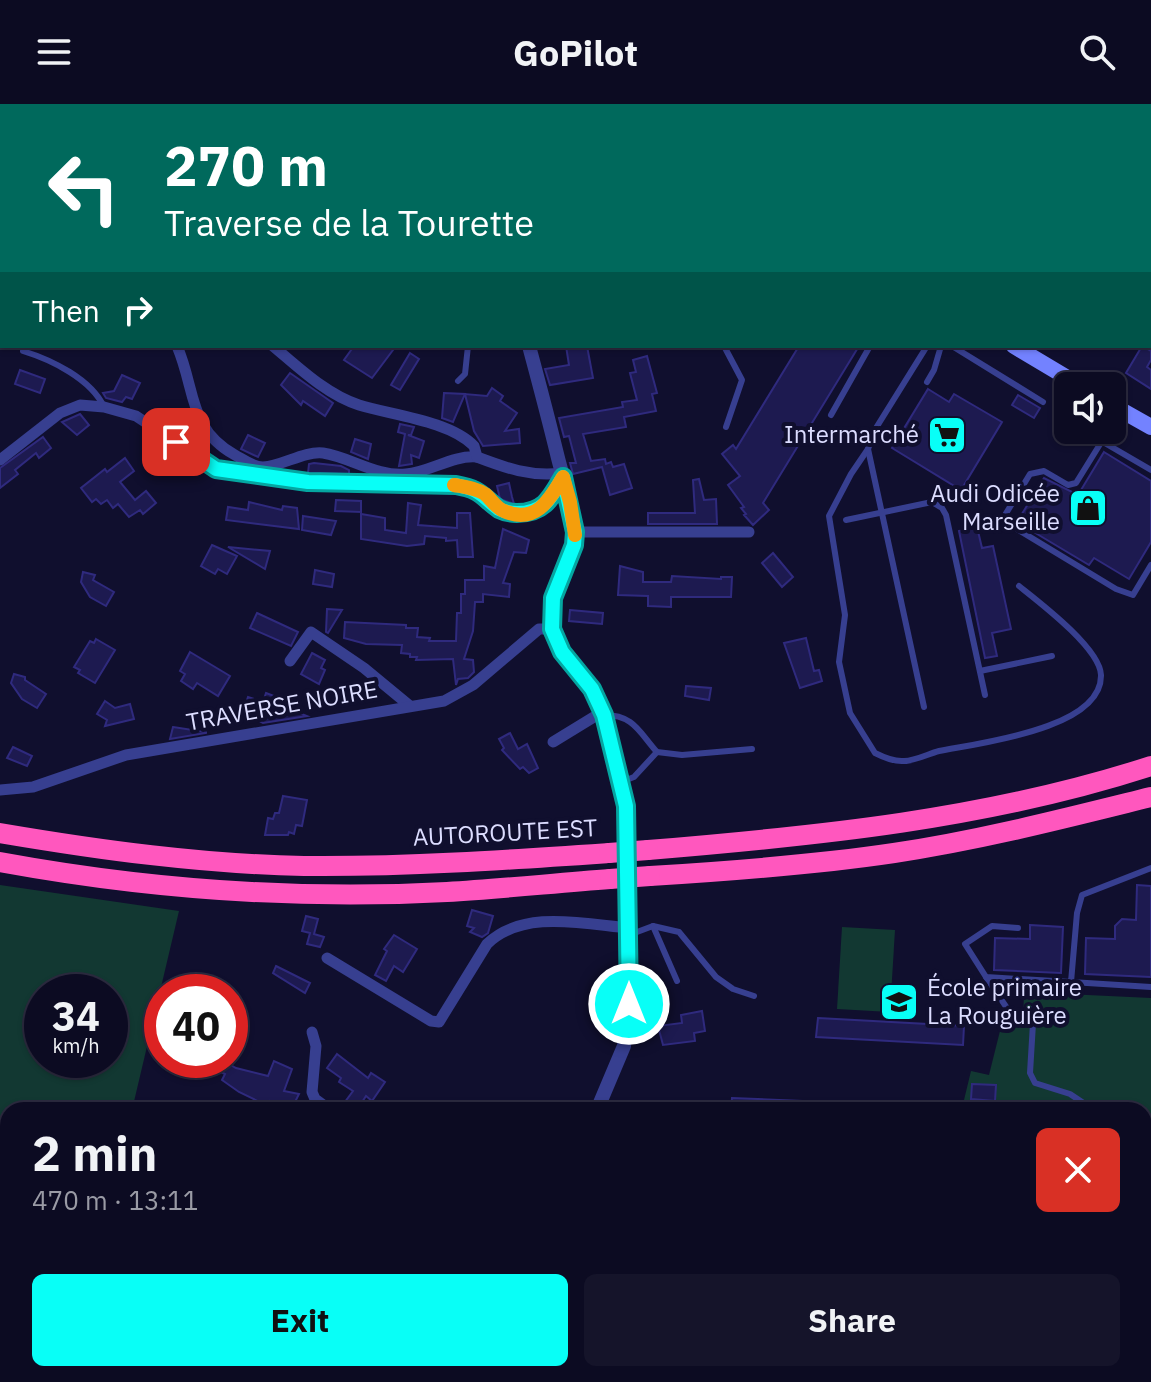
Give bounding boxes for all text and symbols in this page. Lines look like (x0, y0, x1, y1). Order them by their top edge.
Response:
text: GoPilot (513, 29, 638, 76)
icon: menu (32, 30, 76, 74)
icon: search (1075, 30, 1119, 74)
text: 270 m (164, 129, 328, 201)
icon: left (32, 136, 136, 240)
text: Traverse de la Tourette (164, 199, 534, 246)
icon: right (116, 288, 160, 332)
text: Then (32, 291, 100, 330)
map controls (1054, 372, 1126, 444)
button: sound (1054, 372, 1126, 444)
pin (142, 408, 210, 476)
supermarket icon: Intermarché (926, 414, 968, 456)
place label: Intermarché (784, 418, 919, 450)
icon: arrive (154, 420, 198, 464)
place label: Audi Odicée Marseille (930, 477, 1060, 537)
shop icon: Audi Odicée Marseille (1067, 487, 1109, 529)
street label: TRAVERSE NOIRE (184, 672, 380, 738)
street label: AUTOROUTE EST (412, 811, 598, 853)
position arrow (587, 962, 671, 1046)
place label: École primaire La Rouguière (927, 971, 1082, 1031)
speed limit sign: 40 (144, 974, 248, 1078)
school or university icon: École primaire La Rouguière (878, 981, 920, 1023)
text: 34 (52, 990, 100, 1042)
text: km/h (52, 1032, 100, 1059)
text: 2 min (32, 1122, 157, 1184)
button: close (1036, 1128, 1120, 1212)
text: 470 m · 13:11 (32, 1183, 198, 1217)
button: Exit (32, 1274, 568, 1366)
button: Share (584, 1274, 1120, 1366)

